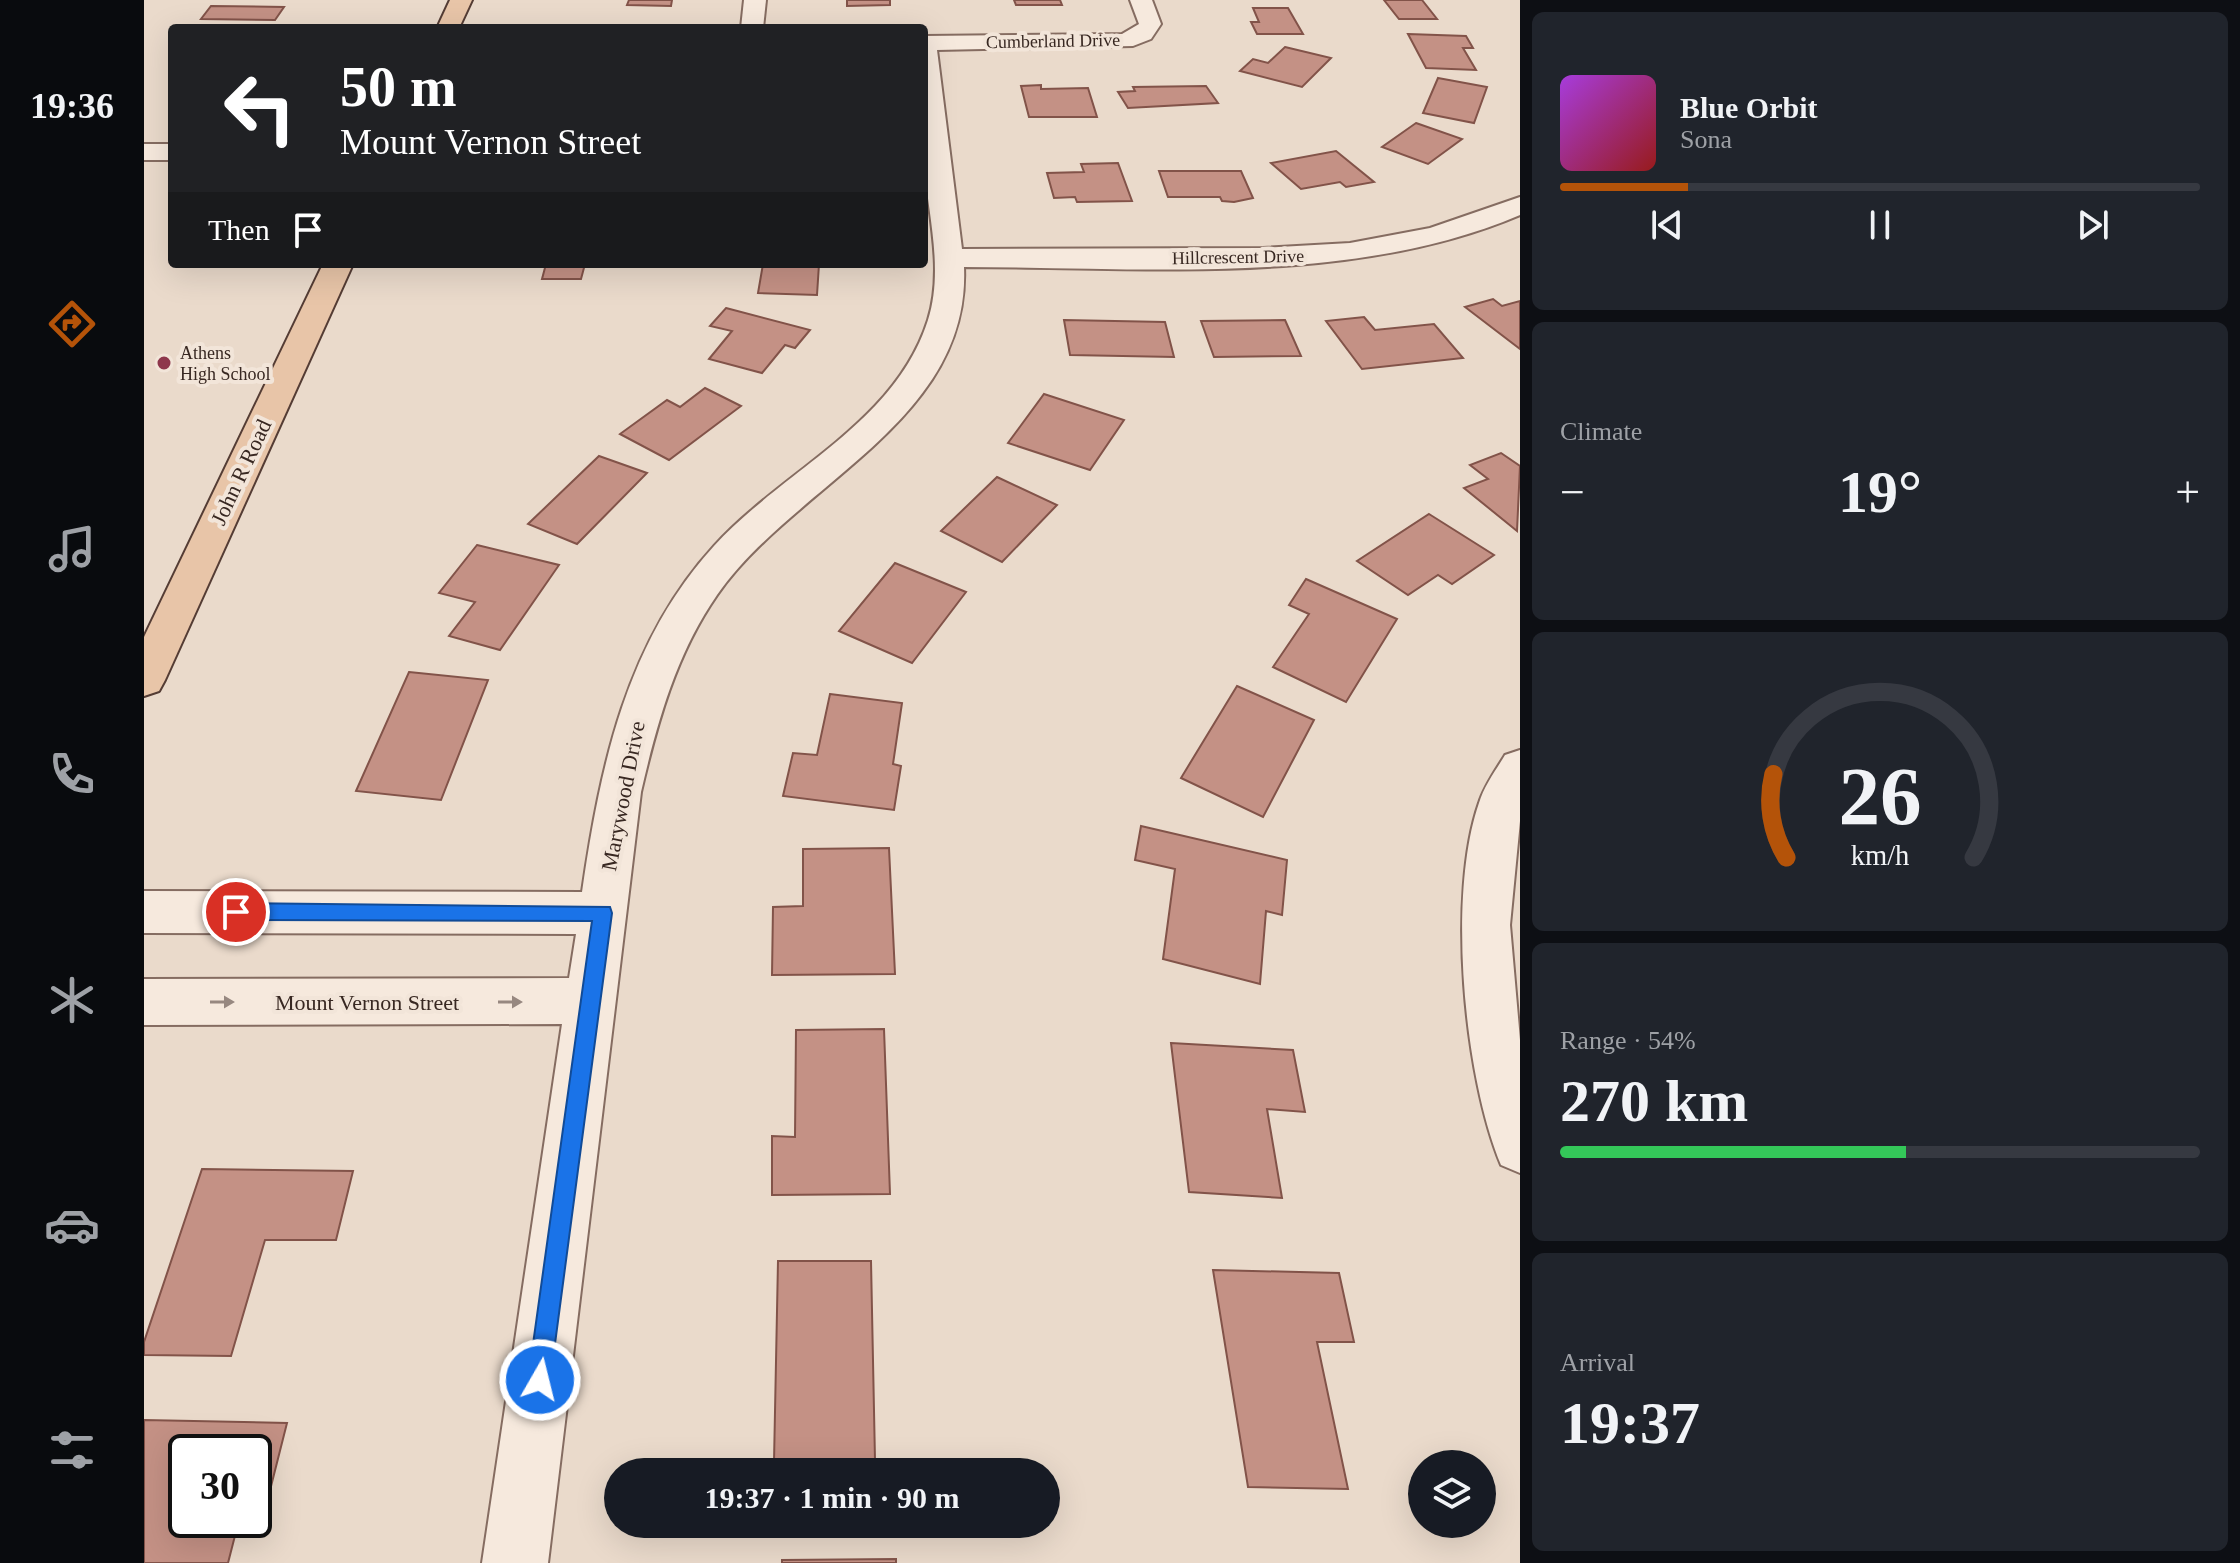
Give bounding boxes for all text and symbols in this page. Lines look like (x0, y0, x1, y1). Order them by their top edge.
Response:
street label: Cumberland Drive (986, 30, 1120, 52)
icon: left (208, 56, 312, 160)
text: 50 m (340, 56, 457, 118)
text: 19:36 (30, 86, 114, 126)
text: Blue Orbit (1680, 91, 1818, 124)
text: Mount Vernon Street (340, 122, 641, 162)
text: Sona (1680, 125, 1732, 154)
icon: previous (1645, 203, 1689, 247)
icon: pause (1858, 203, 1902, 247)
icon: next (2071, 203, 2115, 247)
icon: arrive (286, 208, 330, 252)
text: Then (208, 213, 270, 246)
street label: Hillcrescent Drive (1172, 246, 1304, 268)
icon: directions (44, 296, 100, 352)
place label: Athens High School (180, 343, 271, 384)
marker: Athens High School (155, 354, 173, 372)
street label: John R Road (206, 415, 276, 529)
text: Climate (1560, 417, 1642, 446)
text: 19° (1838, 459, 1922, 525)
text: − (1560, 468, 1585, 517)
text: + (2175, 468, 2200, 517)
icon: music (44, 521, 100, 577)
street label: Marywood Drive (596, 719, 650, 873)
icon: phone (44, 746, 100, 802)
text: 26 (1838, 749, 1922, 841)
text: km/h (1851, 840, 1909, 871)
pin (202, 878, 270, 946)
icon: arrive (214, 890, 258, 934)
icon: climate (44, 972, 100, 1028)
street label: Mount Vernon Street (275, 990, 459, 1015)
one-way arrow (210, 996, 235, 1008)
one-way arrow (498, 996, 523, 1008)
text: Range · 54% (1560, 1026, 1696, 1055)
text: 270 km (1560, 1068, 1748, 1134)
icon: car (44, 1197, 100, 1253)
position arrow (498, 1338, 582, 1422)
text: Arrival (1560, 1348, 1635, 1377)
text: 19:37 (1560, 1390, 1700, 1456)
icon: filters (44, 1422, 100, 1478)
speed limit sign: 30 (168, 1434, 272, 1538)
map controls (1408, 1450, 1496, 1538)
button: layers (1408, 1450, 1496, 1538)
text: 19:37 · 1 min · 90 m (705, 1481, 960, 1514)

